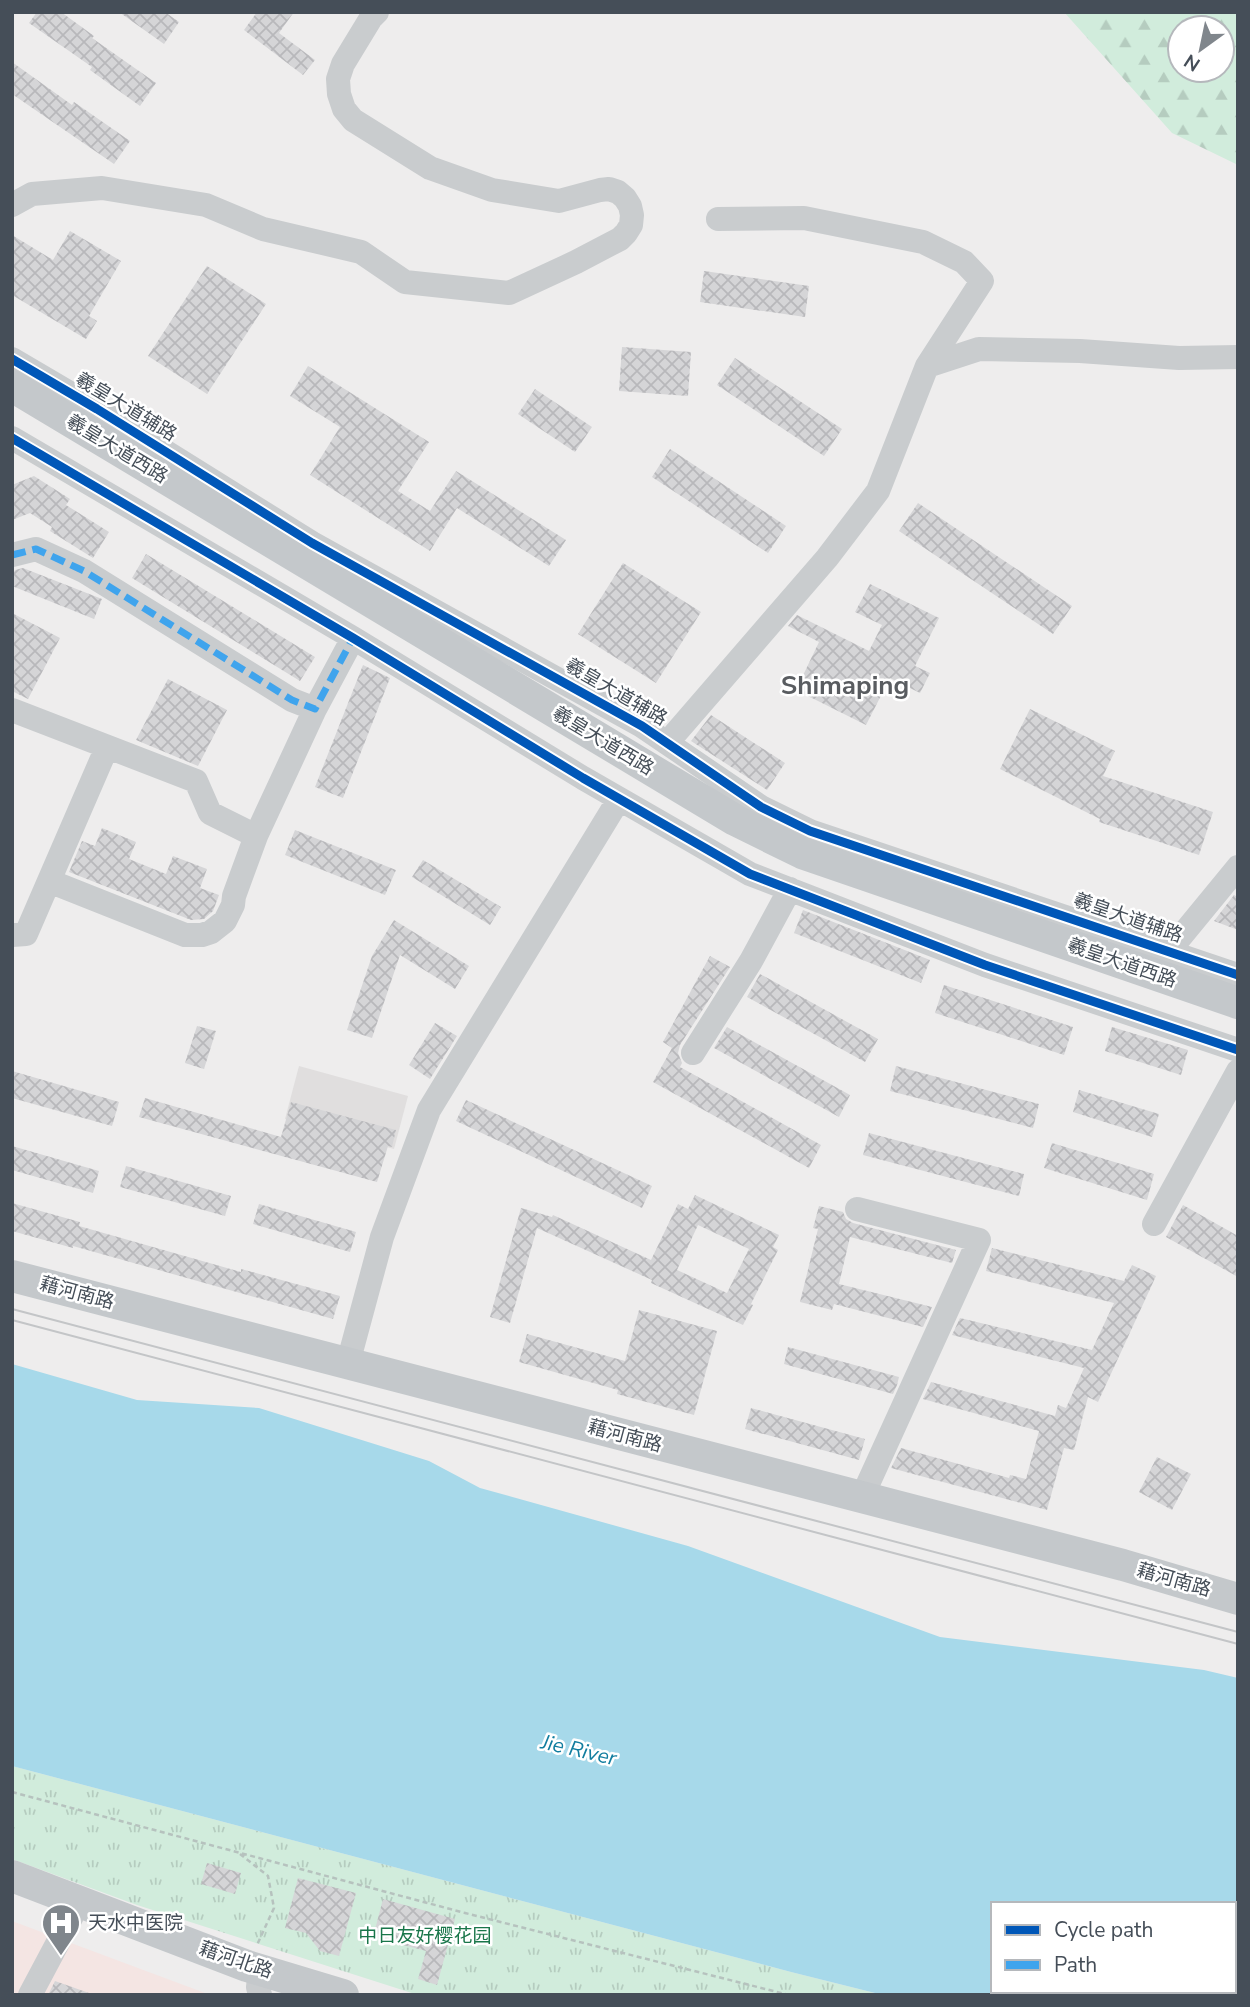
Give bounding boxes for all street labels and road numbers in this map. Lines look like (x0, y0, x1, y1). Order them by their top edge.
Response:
street label: 羲皇大道辅路 (70, 366, 182, 448)
street label: 羲皇大道西路 (61, 408, 173, 490)
street label: 羲皇大道辅路 (560, 652, 672, 732)
street label: 羲皇大道西路 (547, 700, 659, 782)
street label: 羲皇大道辅路 (1070, 887, 1186, 949)
street label: 羲皇大道西路 (1064, 932, 1180, 994)
street label: 藉河南路 (37, 1271, 117, 1315)
street label: 藉河南路 (585, 1414, 665, 1458)
street label: 藉河南路 (1134, 1557, 1214, 1603)
street label: 藉河北路 (196, 1935, 276, 1985)

